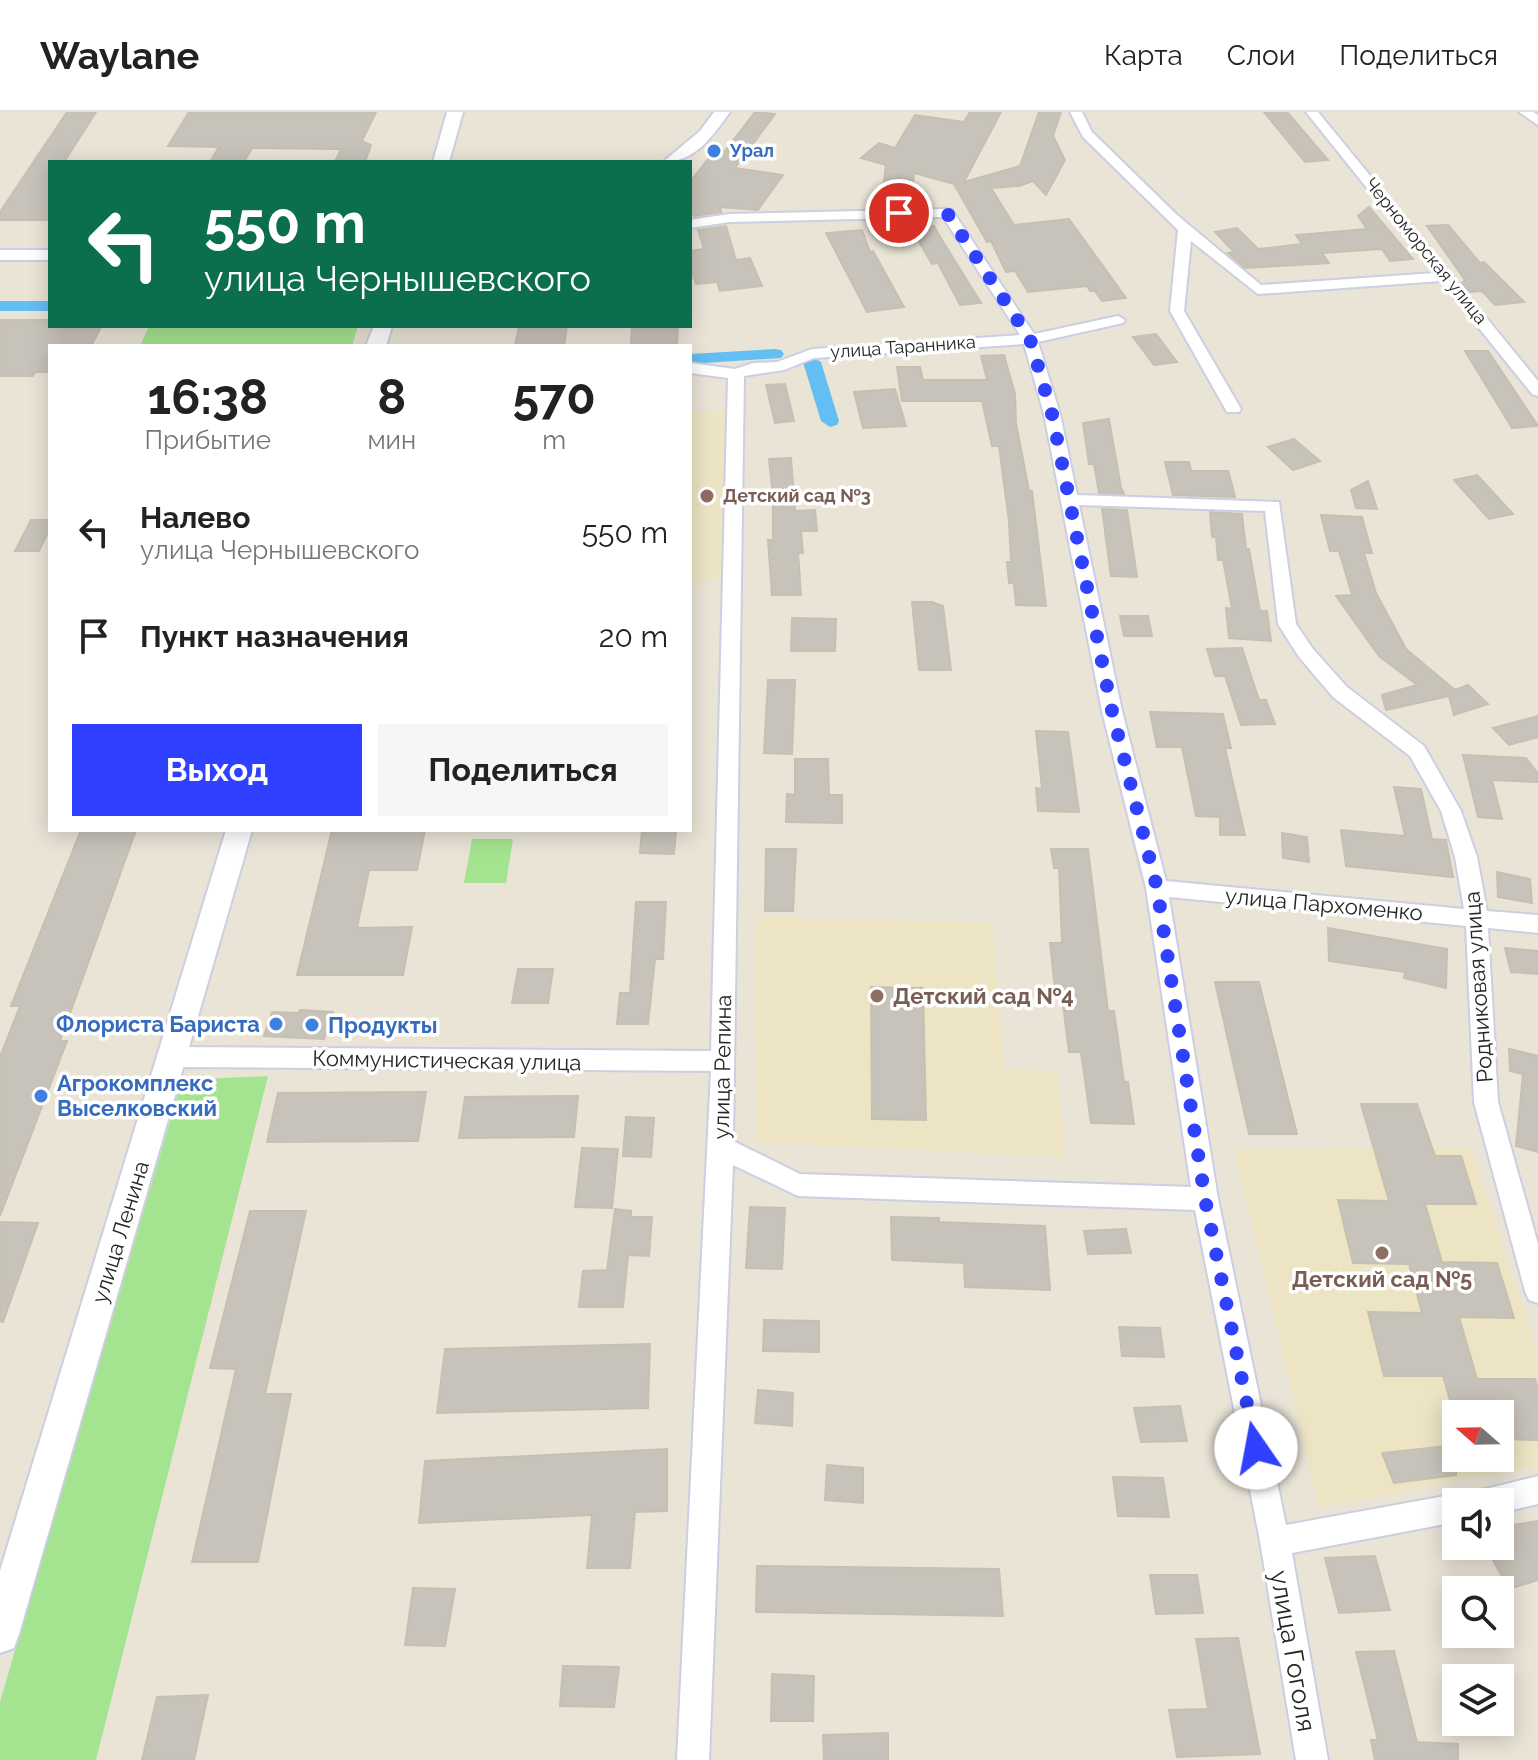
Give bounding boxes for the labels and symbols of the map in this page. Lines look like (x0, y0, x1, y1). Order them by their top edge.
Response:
place label: Урал (729, 140, 774, 161)
marker: Урал (705, 142, 723, 160)
street label: Черноморская улица (1361, 173, 1492, 328)
pin (865, 179, 933, 247)
street label: улица Таранника (830, 331, 976, 362)
place label: Детский сад №3 (723, 485, 871, 506)
marker: Детский сад №3 (698, 487, 716, 505)
street label: улица Пархоменко (1224, 882, 1424, 926)
street label: Родниковая улица (1458, 890, 1498, 1084)
place label: Детский сад №4 (893, 983, 1074, 1009)
marker: Детский сад №4 (868, 987, 886, 1005)
street label: улица Репина (708, 994, 736, 1140)
place label: Флориста Бариста (56, 1011, 260, 1037)
place label: Продукты (328, 1012, 437, 1038)
marker: Флориста Бариста (267, 1015, 285, 1033)
marker: Продукты (303, 1016, 321, 1034)
street label: Коммунистическая улица (312, 1045, 582, 1075)
place label: Агрокомплекс Выселковский (57, 1070, 217, 1121)
marker: Агрокомплекс Выселковский (32, 1087, 50, 1105)
street label: улица Ленина (86, 1158, 154, 1306)
marker: Детский сад №5 (1373, 1244, 1391, 1262)
place label: Детский сад №5 (1292, 1266, 1472, 1292)
north arrow (1442, 1400, 1514, 1472)
position arrow (1214, 1406, 1298, 1490)
street label: улица Гоголя (1264, 1568, 1322, 1734)

